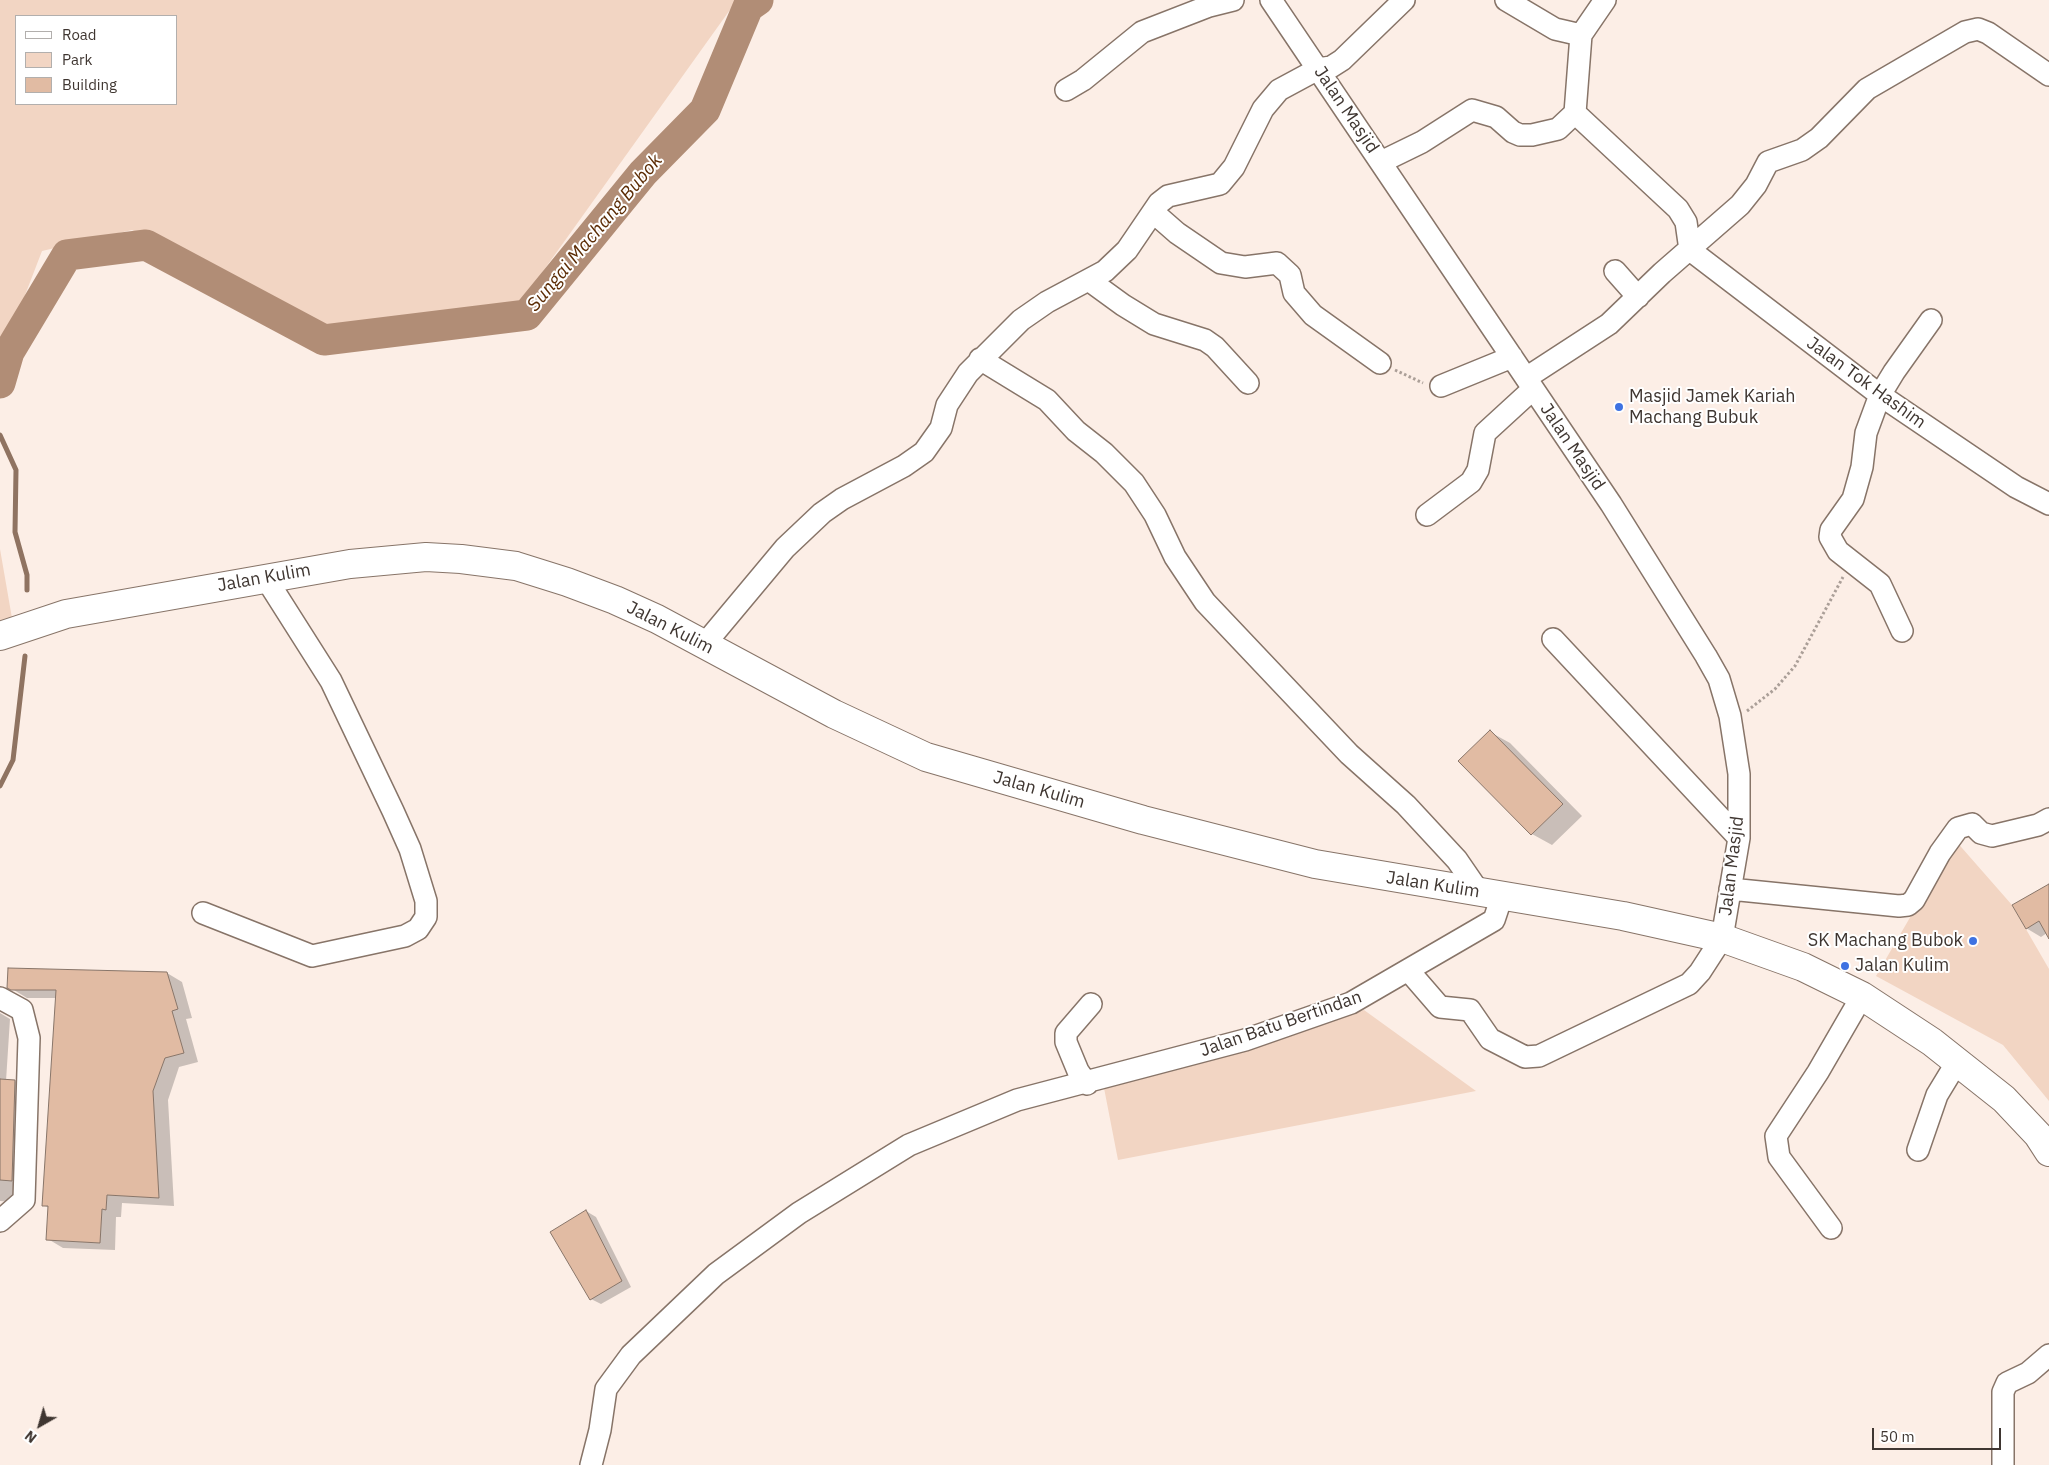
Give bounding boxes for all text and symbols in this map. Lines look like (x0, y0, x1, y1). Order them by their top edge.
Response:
legend (15, 15, 178, 105)
text: Road (62, 25, 97, 44)
text: Park (62, 50, 92, 69)
street label: Jalan Masjid (1309, 62, 1383, 158)
text: Building (62, 75, 117, 94)
water label: Sungai Machang Bubok (523, 150, 667, 316)
street label: Jalan Tok Hashim (1802, 332, 1930, 434)
place label: Masjid Jamek Kariah Machang Bubuk (1629, 386, 1795, 428)
street label: Jalan Masjid (1535, 399, 1609, 495)
marker: Masjid Jamek Kariah Machang Bubuk (1613, 401, 1625, 413)
street label: Jalan Kulim (216, 559, 312, 597)
street label: Jalan Kulim (623, 597, 717, 659)
street label: Jalan Kulim (991, 767, 1087, 813)
street label: Jalan Masjid (1715, 815, 1749, 917)
street label: Jalan Kulim (1385, 867, 1481, 903)
place label: SK Machang Bubok (1808, 930, 1963, 952)
marker: SK Machang Bubok (1967, 935, 1979, 947)
place label: Jalan Kulim (1855, 955, 1949, 977)
marker: Jalan Kulim (1839, 960, 1851, 972)
street label: Jalan Batu Bertindan (1197, 986, 1365, 1062)
north arrow (15, 1400, 65, 1450)
scale bar (1874, 1418, 2003, 1450)
text: N (21, 1427, 40, 1447)
text: 50 m (1880, 1427, 1915, 1446)

